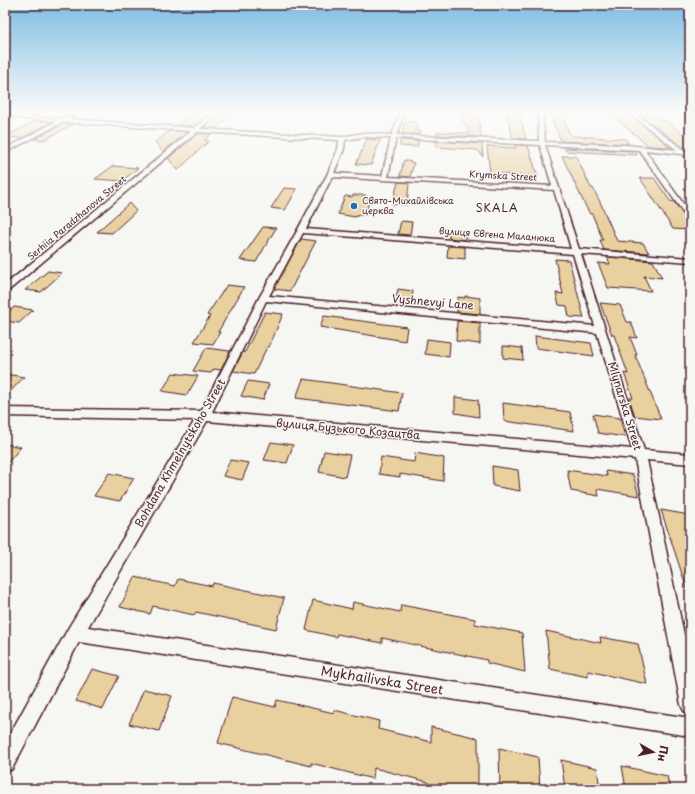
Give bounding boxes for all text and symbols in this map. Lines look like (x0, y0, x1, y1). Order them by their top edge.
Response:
street label: Krymska Street (469, 166, 538, 184)
street label: Serhiia Paradzhanova Street (24, 171, 129, 263)
place label: Свято-Михайлівська церква (362, 193, 454, 217)
district label: SKALA (476, 199, 518, 216)
marker: Свято-Михайлівська церква (349, 201, 359, 211)
street label: вулиця Євгена Маланюка (439, 223, 556, 245)
street label: Vyshnevyi Lane (392, 289, 475, 314)
street label: Mlynarska Street (604, 360, 647, 452)
street label: Bohdana Khmelnytskoho Street (130, 375, 229, 530)
street label: вулиця Бузького Козацтва (275, 414, 421, 443)
street label: Mykhailivska Street (320, 660, 445, 699)
north arrow (633, 732, 673, 772)
text: Пн (654, 744, 673, 763)

